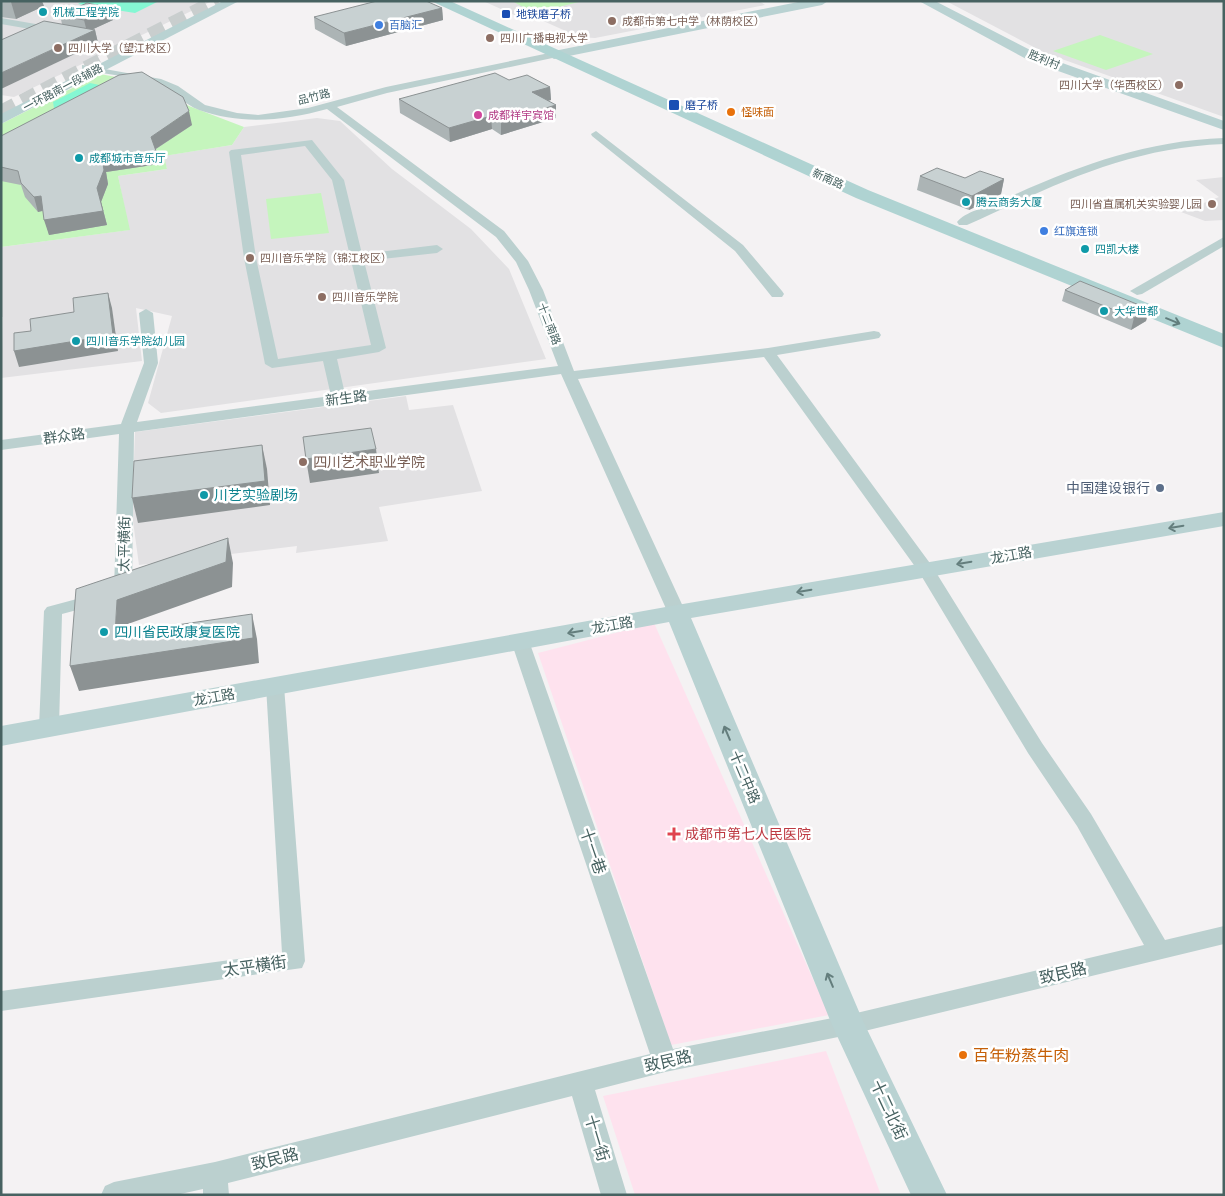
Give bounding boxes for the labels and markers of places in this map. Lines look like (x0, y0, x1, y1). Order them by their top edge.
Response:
marker: 机械工程学院 (37, 6, 49, 18)
place label: 机械工程学院 (53, 6, 119, 19)
marker: 地铁磨子桥 (500, 8, 512, 20)
place label: 地铁磨子桥 (516, 8, 571, 21)
marker: 成都市第七中学（林荫校区） (606, 15, 618, 27)
place label: 成都市第七中学（林荫校区） (622, 15, 765, 28)
marker: 百脑汇 (373, 19, 385, 31)
place label: 百脑汇 (389, 19, 422, 32)
marker: 四川广播电视大学 (484, 32, 496, 44)
place label: 四川广播电视大学 (500, 32, 588, 45)
marker: 四川大学（望江校区） (52, 42, 64, 54)
place label: 四川大学（望江校区） (68, 42, 178, 55)
place label: 四川大学（华西校区） (1059, 79, 1169, 92)
marker: 四川大学（华西校区） (1173, 79, 1185, 91)
marker: 磨子桥 (667, 98, 681, 112)
place label: 磨子桥 (685, 99, 718, 112)
marker: 怪味面 (725, 106, 737, 118)
place label: 怪味面 (741, 106, 774, 119)
marker: 成都祥宇宾馆 (472, 109, 484, 121)
place label: 成都祥宇宾馆 (488, 109, 554, 122)
marker: 成都城市音乐厅 (73, 152, 85, 164)
place label: 成都城市音乐厅 (89, 152, 166, 165)
marker: 腾云商务大厦 (960, 196, 972, 208)
place label: 腾云商务大厦 (976, 196, 1042, 209)
place label: 四川省直属机关实验婴儿园 (1070, 198, 1202, 211)
marker: 四川省直属机关实验婴儿园 (1206, 198, 1218, 210)
marker: 红旗连锁 (1038, 225, 1050, 237)
place label: 红旗连锁 (1054, 225, 1098, 238)
marker: 四凯大楼 (1079, 243, 1091, 255)
place label: 四凯大楼 (1095, 243, 1139, 256)
marker: 四川音乐学院（锦江校区） (244, 252, 256, 264)
place label: 四川音乐学院（锦江校区） (260, 252, 392, 265)
marker: 四川音乐学院 (316, 291, 328, 303)
place label: 四川音乐学院 (332, 291, 398, 304)
marker: 大华世都 (1098, 305, 1110, 317)
place label: 大华世都 (1114, 305, 1158, 318)
marker: 四川音乐学院幼儿园 (70, 335, 82, 347)
place label: 四川音乐学院幼儿园 (86, 335, 185, 348)
place label: 四川艺术职业学院 (313, 454, 425, 470)
marker: 四川艺术职业学院 (297, 456, 309, 468)
place label: 中国建设银行 (1066, 480, 1150, 496)
marker: 中国建设银行 (1154, 482, 1166, 494)
place label: 川艺实验剧场 (214, 487, 298, 503)
marker: 川艺实验剧场 (198, 489, 210, 501)
place label: 四川省民政康复医院 (114, 624, 240, 640)
marker: 四川省民政康复医院 (98, 626, 110, 638)
place label: 成都市第七人民医院 (685, 826, 811, 842)
marker: 成都市第七人民医院 (667, 827, 681, 841)
place label: 百年粉蒸牛肉 (973, 1046, 1069, 1065)
marker: 百年粉蒸牛肉 (957, 1049, 969, 1061)

